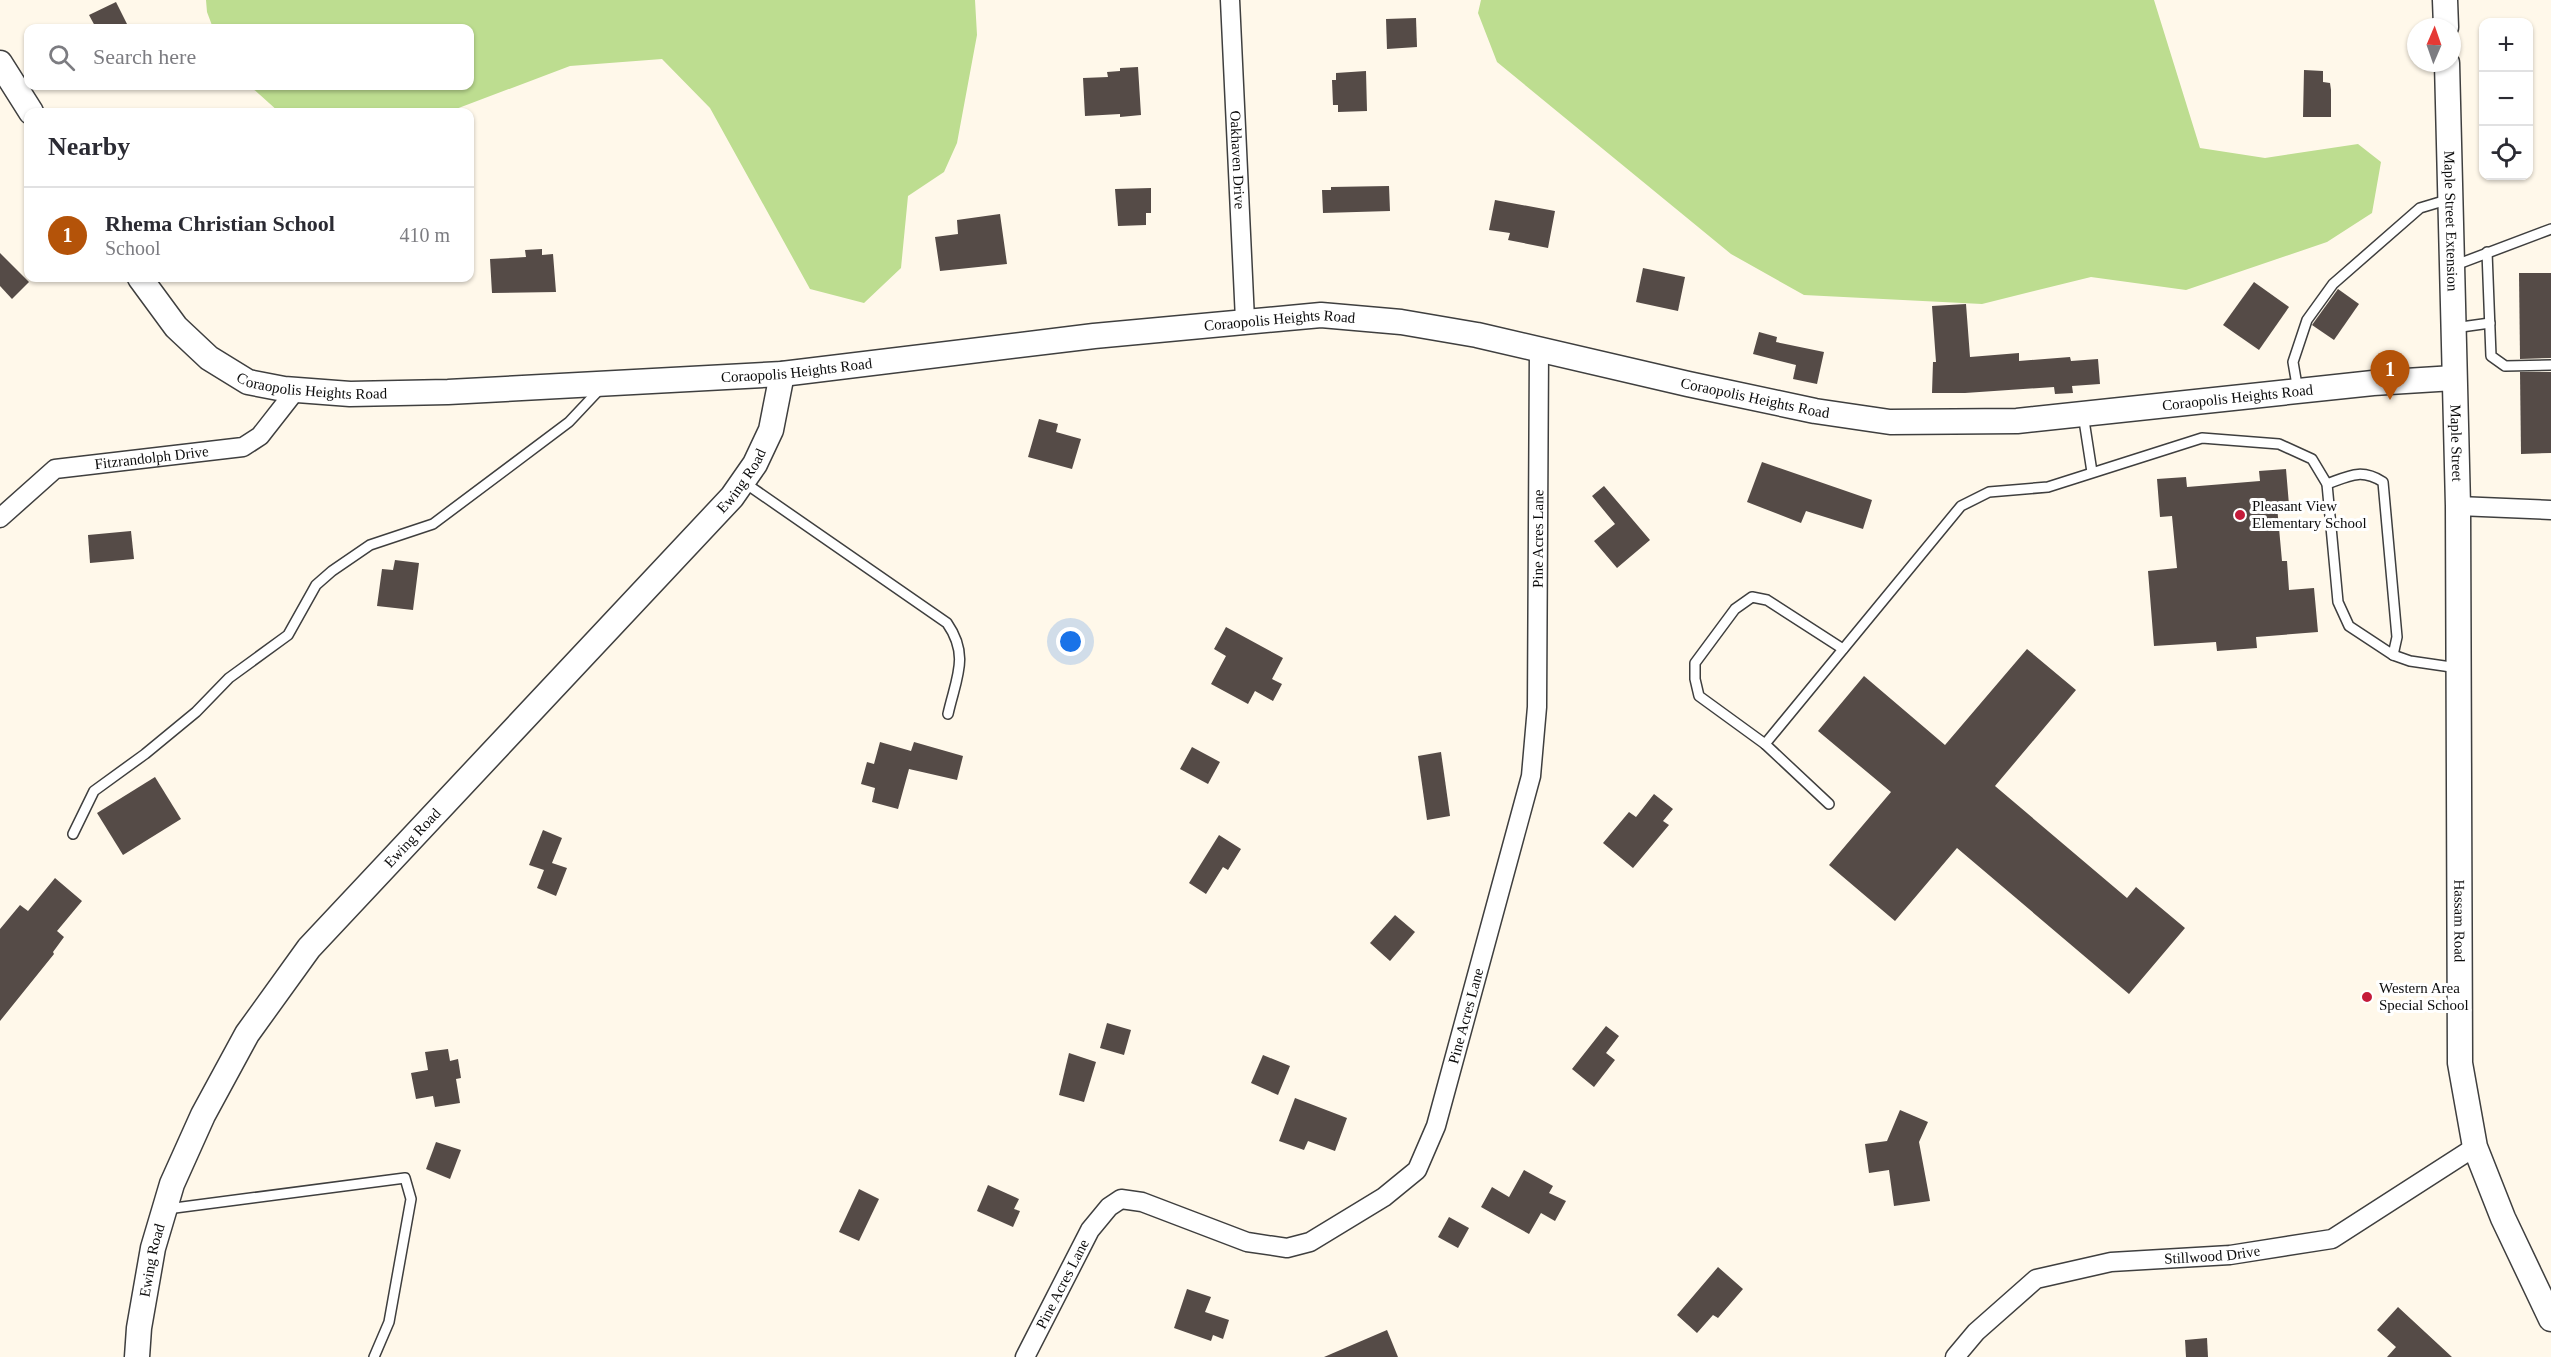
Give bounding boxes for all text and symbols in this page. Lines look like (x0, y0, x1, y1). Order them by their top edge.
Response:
north arrow (2407, 18, 2461, 72)
map controls (2479, 18, 2533, 180)
button: + (2479, 18, 2533, 72)
search box (24, 24, 474, 90)
icon: search (45, 41, 78, 74)
text: Search here (93, 44, 196, 69)
button: − (2479, 72, 2533, 126)
street label: Oakhaven Drive (1227, 110, 1248, 210)
button: locate (2479, 126, 2533, 180)
text: Nearby (48, 132, 130, 161)
street label: Maple Street Extension (2441, 150, 2461, 292)
text: Rhema Christian School (105, 211, 335, 236)
text: 1 (63, 224, 73, 246)
text: 410 m (399, 224, 450, 246)
text: School (105, 237, 161, 259)
street label: Coraopolis Heights Road (1203, 307, 1356, 334)
pin: 1 (2370, 350, 2410, 400)
street label: Coraopolis Heights Road (721, 355, 873, 385)
street label: Coraopolis Heights Road (234, 369, 388, 402)
street label: Coraopolis Heights Road (1679, 375, 1831, 421)
street label: Coraopolis Heights Road (2161, 381, 2314, 413)
street label: Maple Street (2447, 404, 2465, 482)
street label: Fitzrandolph Drive (94, 443, 210, 472)
street label: Ewing Road (713, 446, 769, 516)
street label: Pine Acres Lane (1530, 489, 1546, 588)
place label: Pleasant View Elementary School (2252, 498, 2367, 531)
marker: Pleasant View Elementary School (2233, 508, 2247, 522)
your location (1056, 627, 1085, 656)
street label: Ewing Road (381, 805, 444, 870)
street label: Hassam Road (2451, 879, 2468, 963)
street label: Pine Acres Lane (1445, 966, 1487, 1065)
place label: Western Area Special School (2379, 980, 2469, 1013)
marker: Western Area Special School (2360, 990, 2374, 1004)
street label: Ewing Road (137, 1221, 168, 1298)
street label: Pine Acres Lane (1033, 1236, 1092, 1331)
street label: Stillwood Drive (2164, 1242, 2262, 1267)

